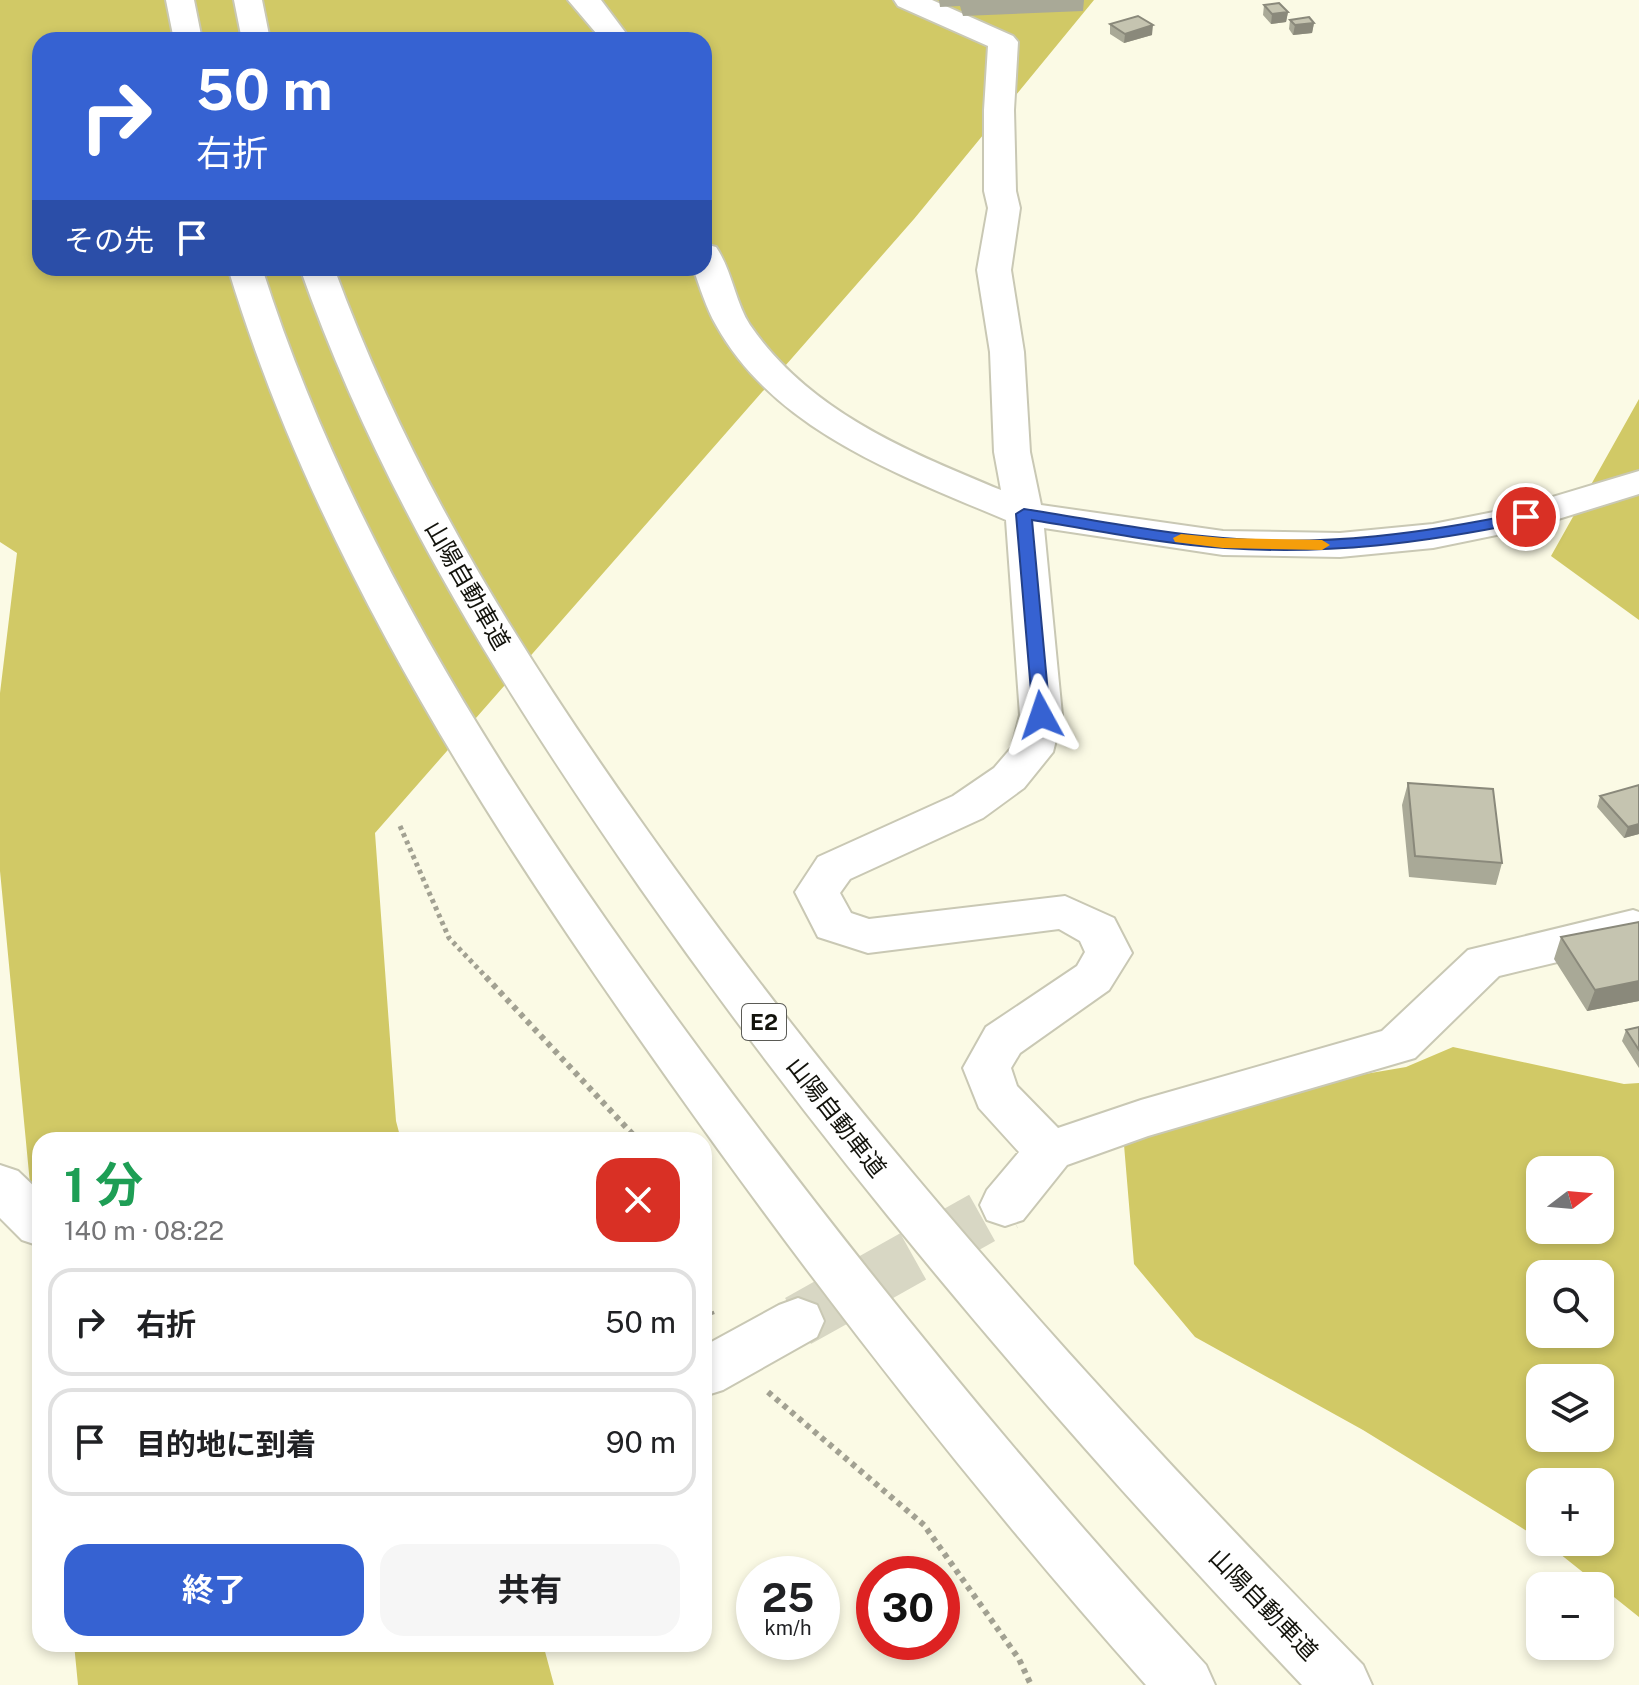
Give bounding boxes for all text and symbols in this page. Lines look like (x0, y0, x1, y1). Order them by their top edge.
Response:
text: 50 m (196, 57, 333, 123)
icon: right (64, 64, 168, 168)
text: 右折 (196, 132, 268, 174)
icon: arrive (170, 216, 214, 260)
text: その先 (64, 222, 154, 258)
pin (1492, 483, 1560, 551)
icon: arrive (1504, 495, 1548, 539)
street label: 山陽自動車道 (420, 516, 516, 654)
position arrow (999, 673, 1083, 757)
road number: E2 (742, 1004, 786, 1040)
street label: 山陽自動車道 (782, 1052, 892, 1182)
text: 1 分 (64, 1156, 143, 1213)
north arrow (1526, 1156, 1614, 1244)
map controls (1526, 1156, 1614, 1660)
button: close (596, 1158, 680, 1242)
text: 140 m · 08:22 (64, 1215, 224, 1246)
button: search (1526, 1260, 1614, 1348)
icon: right (68, 1300, 112, 1344)
text: 50 m (605, 1304, 676, 1340)
text: 右折 (136, 1306, 196, 1342)
button: layers (1526, 1364, 1614, 1452)
icon: arrive (68, 1420, 112, 1464)
text: 90 m (606, 1424, 676, 1460)
text: 目的地に到着 (136, 1426, 316, 1462)
button: + (1526, 1468, 1614, 1556)
street label: 山陽自動車道 (1204, 1542, 1324, 1666)
button: 終了 (64, 1544, 364, 1636)
button: 共有 (380, 1544, 680, 1636)
speed limit sign: 30 (856, 1556, 960, 1660)
button: − (1526, 1572, 1614, 1660)
text: 25 (762, 1574, 814, 1621)
text: km/h (764, 1616, 812, 1640)

